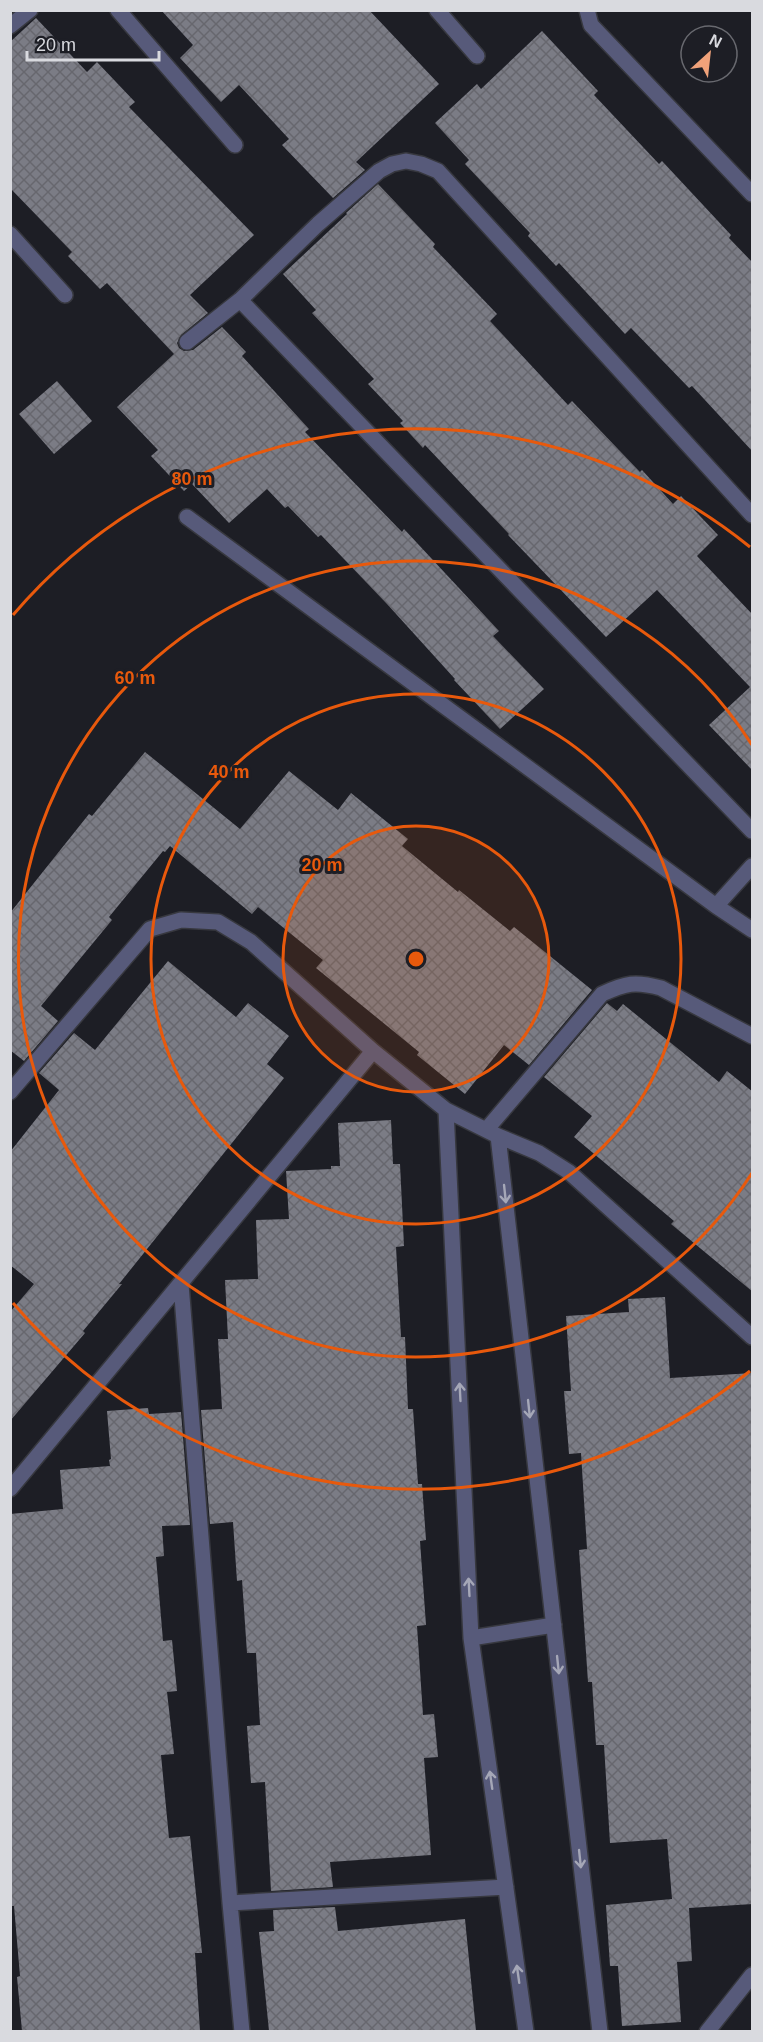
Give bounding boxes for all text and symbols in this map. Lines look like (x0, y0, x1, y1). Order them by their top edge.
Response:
scale bar (27, 24, 159, 62)
north arrow (679, 24, 739, 84)
text: N (707, 31, 725, 51)
text: 20 m (36, 35, 76, 55)
text: 80 m (171, 469, 213, 489)
text: 60 m (114, 668, 156, 688)
text: 40 m (208, 762, 250, 782)
text: 20 m (301, 855, 343, 875)
centre of rings (406, 949, 426, 969)
one-way arrow (500, 1184, 511, 1204)
one-way arrow (454, 1383, 465, 1403)
one-way arrow (524, 1399, 535, 1419)
one-way arrow (463, 1577, 474, 1597)
one-way arrow (553, 1655, 564, 1675)
one-way arrow (485, 1771, 496, 1791)
one-way arrow (575, 1849, 586, 1869)
one-way arrow (512, 1964, 523, 1984)

